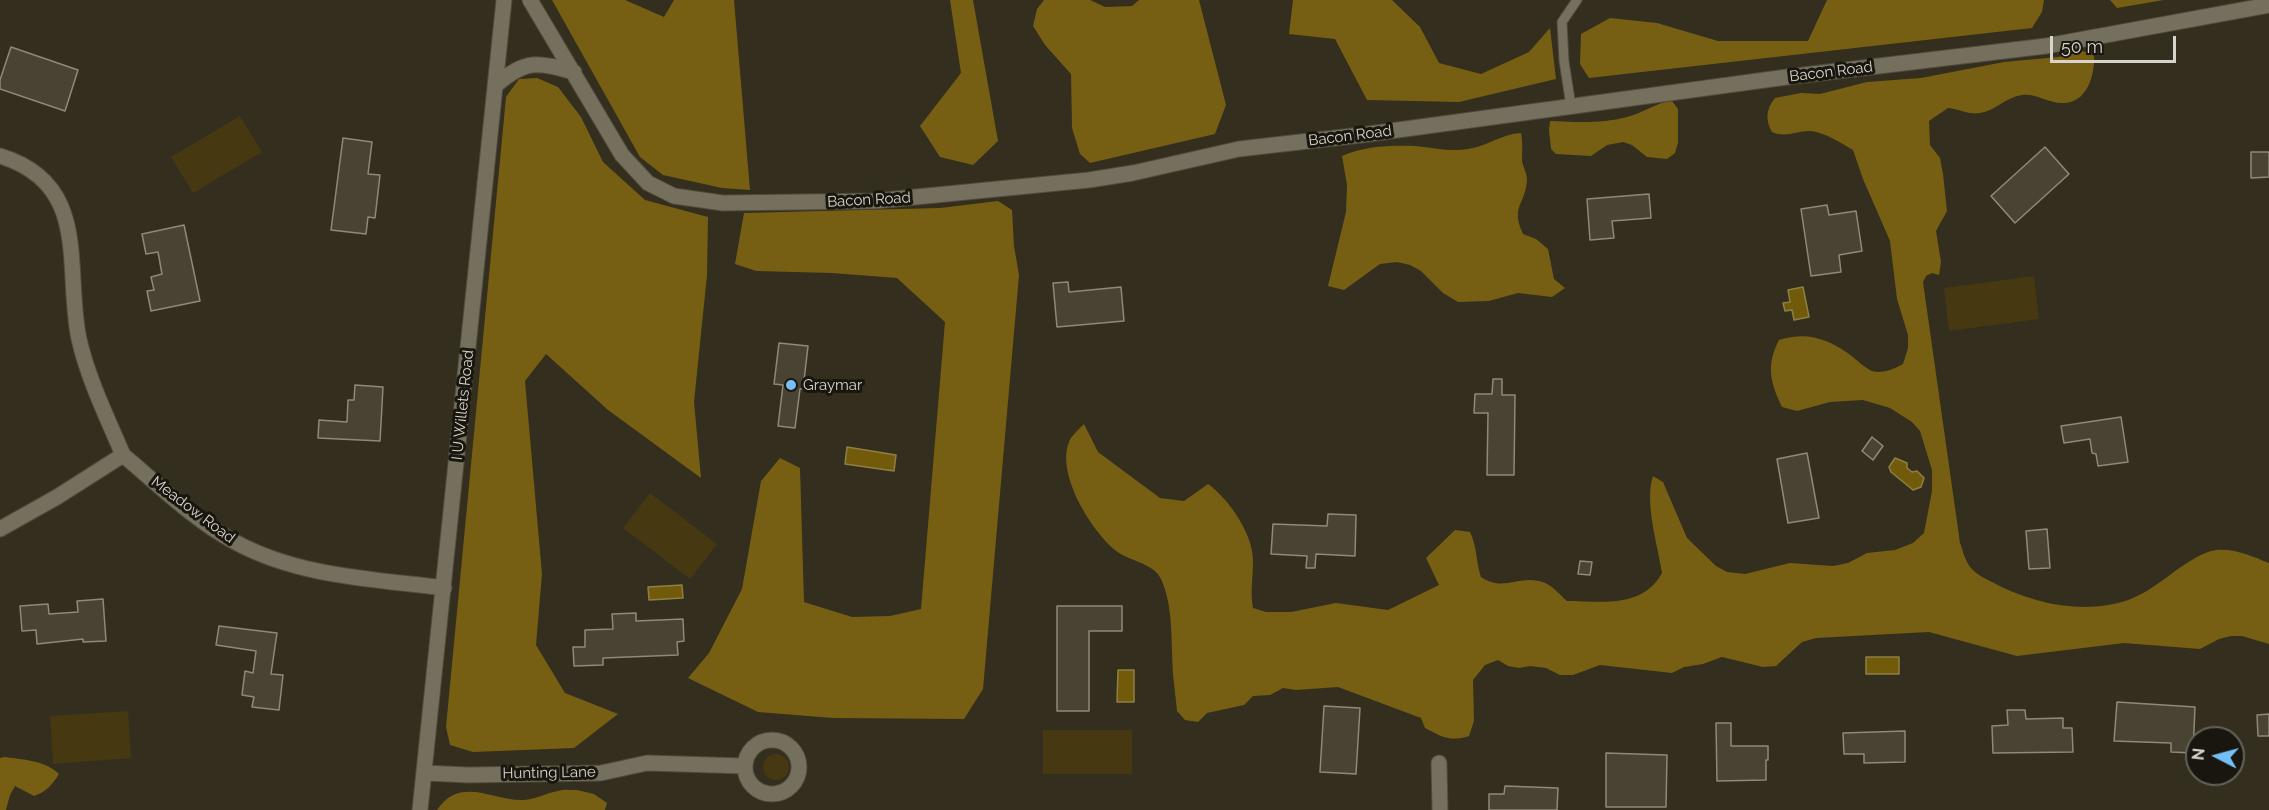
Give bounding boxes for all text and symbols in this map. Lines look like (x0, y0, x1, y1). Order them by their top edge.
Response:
scale bar (2053, 24, 2179, 62)
text: 50 m (2061, 36, 2103, 57)
street label: Bacon Road (1788, 58, 1874, 86)
street label: Bacon Road (1307, 122, 1393, 150)
street label: Bacon Road (827, 189, 911, 211)
street label: I U Willets Road (448, 349, 478, 461)
place label: Graymar (803, 376, 862, 394)
marker: Graymar (784, 378, 798, 392)
street label: Meadow Road (148, 473, 238, 547)
north arrow (2185, 726, 2245, 786)
text: N (2189, 747, 2209, 761)
street label: Hunting Lane (502, 763, 596, 783)

